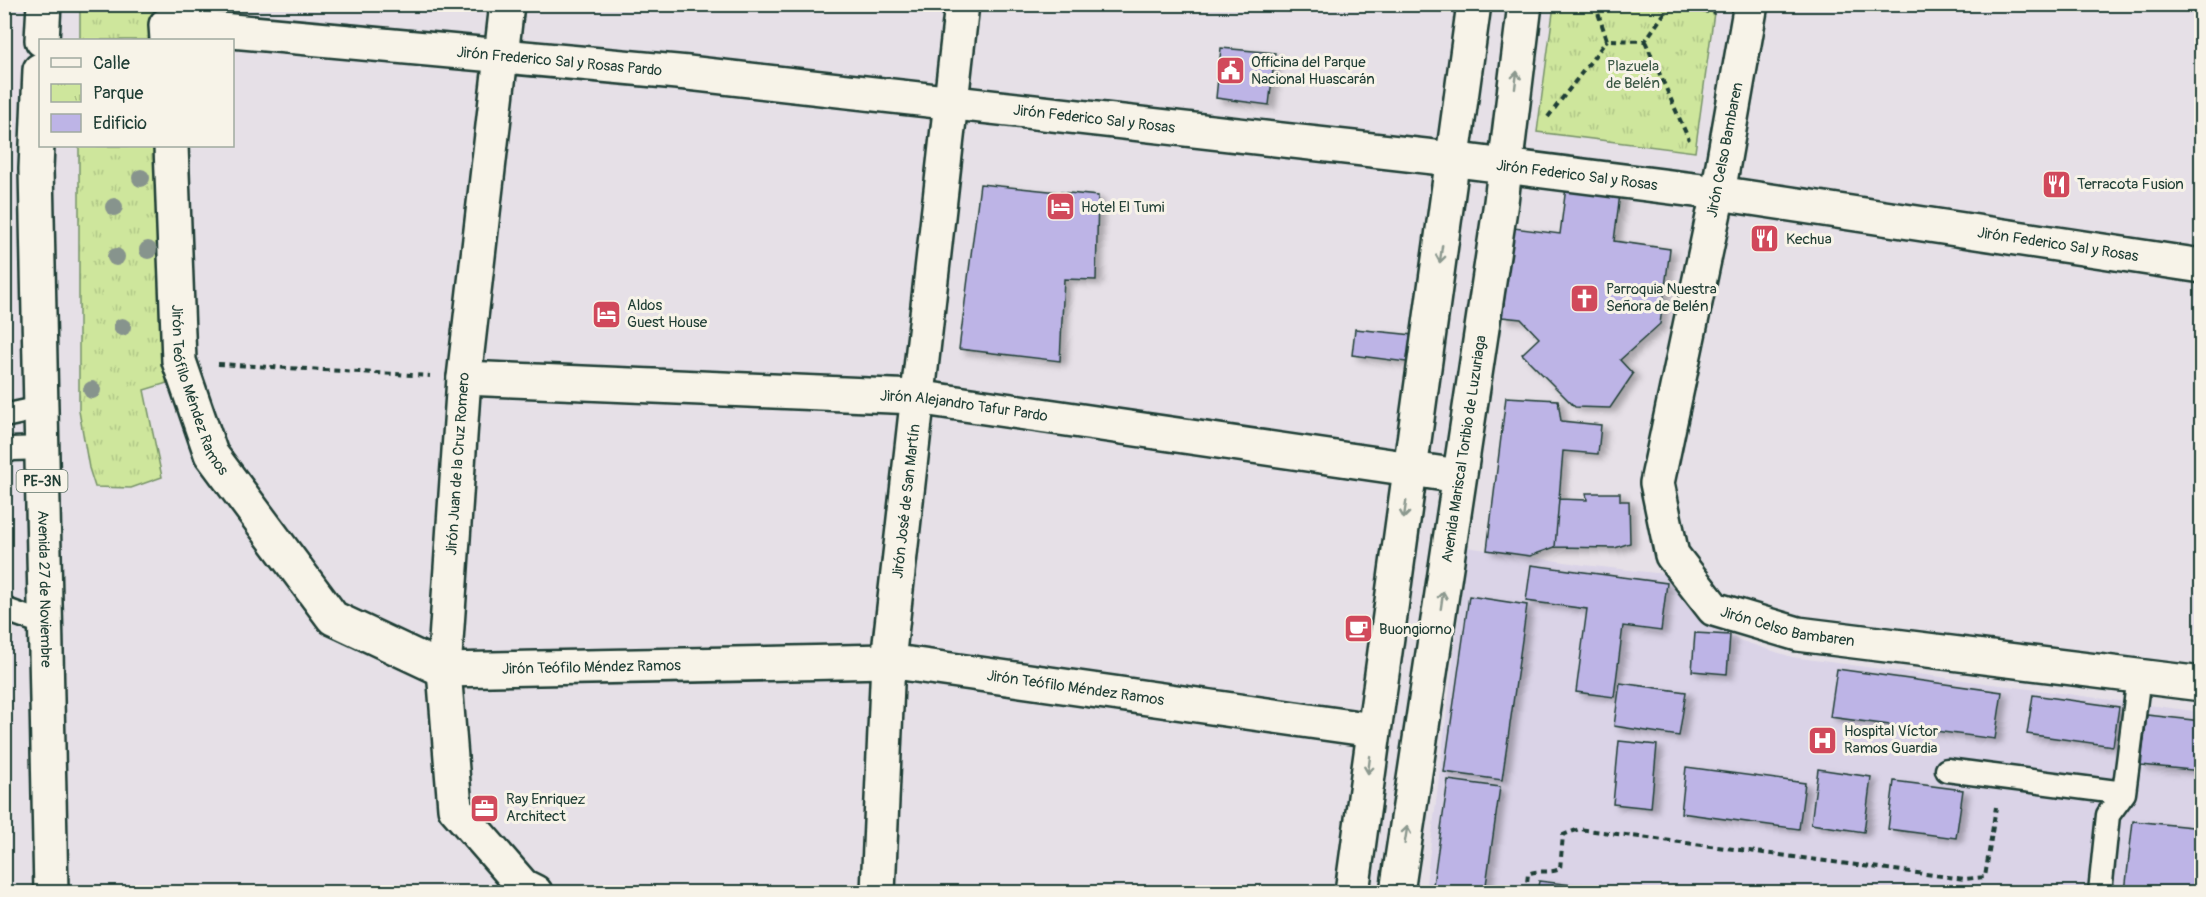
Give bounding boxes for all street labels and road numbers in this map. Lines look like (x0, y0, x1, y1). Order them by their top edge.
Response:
street label: Jirón Frederico Sal y Rosas Pardo (456, 42, 663, 80)
street label: Jirón Celso Bambaren (1703, 81, 1747, 219)
street label: Jirón Federico Sal y Rosas (1012, 100, 1176, 137)
street label: Jirón Federico Sal y Rosas (1495, 155, 1659, 195)
street label: Jirón Federico Sal y Rosas (1976, 223, 2140, 266)
street label: Jirón Teófilo Méndez Ramos (167, 304, 233, 479)
street label: Avenida Mariscal Toribio de Luzuriaga (1437, 334, 1490, 564)
street label: Jirón Juan de la Cruz Romero (442, 372, 474, 556)
street label: Jirón Alejandro Tafur Pardo (880, 386, 1049, 426)
street label: Jirón José de San Martín (888, 423, 924, 580)
road number: PE-3N (16, 470, 68, 492)
street label: Avenida 27 de Noviembre (34, 510, 56, 668)
street label: Jirón Celso Bambaren (1718, 602, 1856, 650)
street label: Jirón Teófilo Méndez Ramos (502, 656, 681, 678)
street label: Jirón Teófilo Méndez Ramos (986, 666, 1166, 710)

